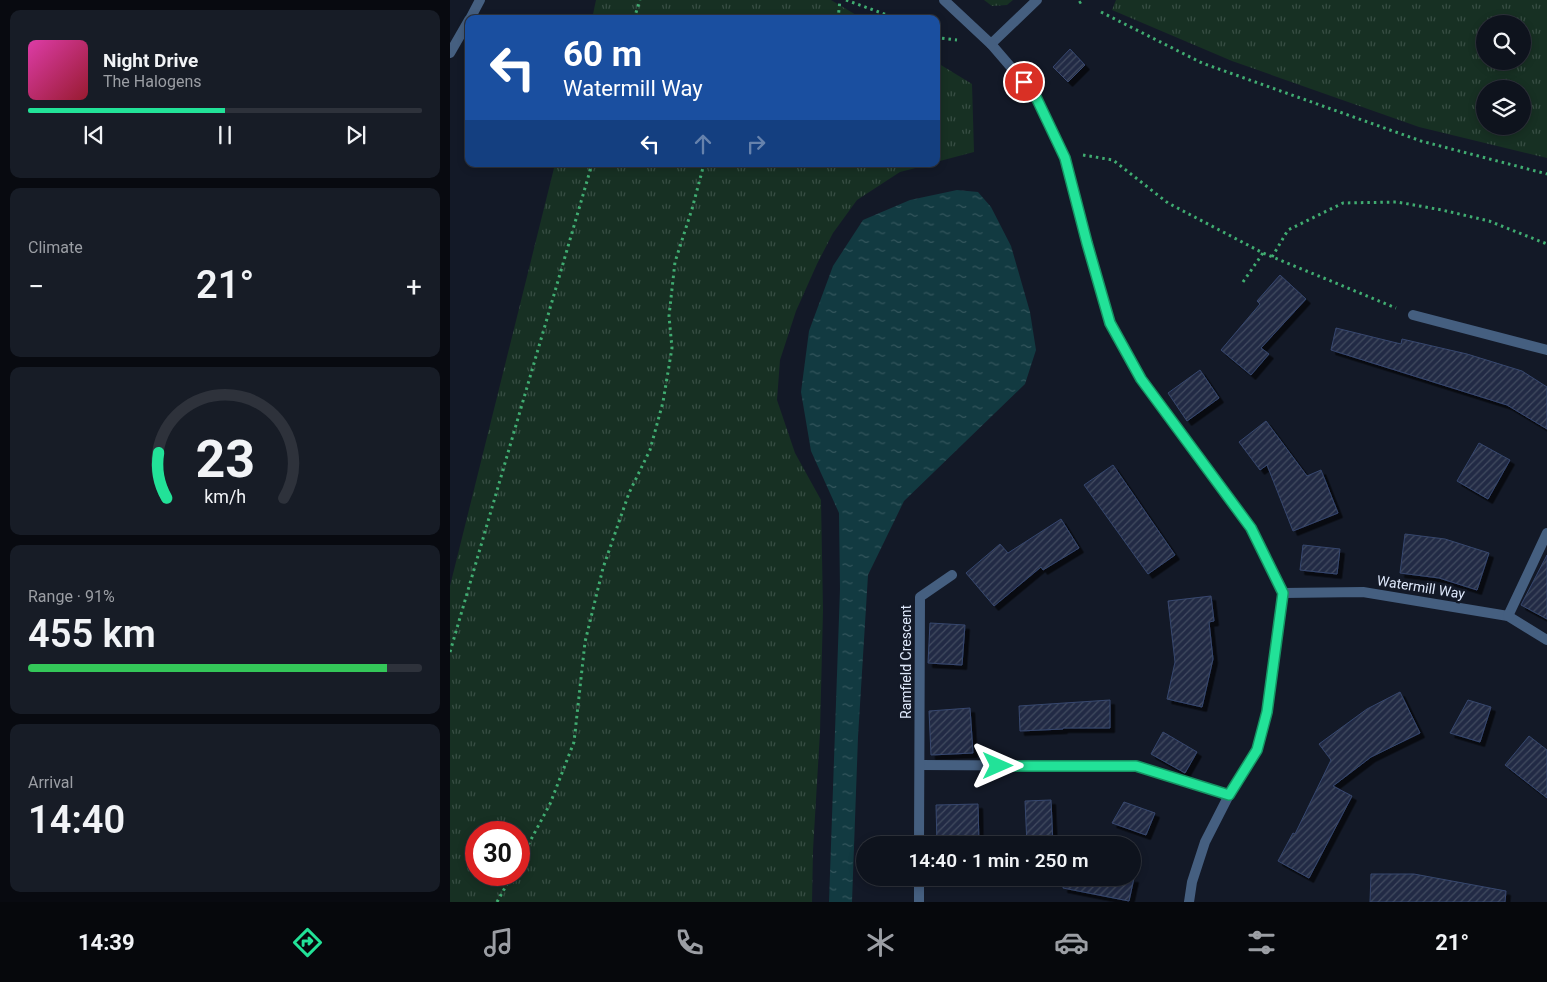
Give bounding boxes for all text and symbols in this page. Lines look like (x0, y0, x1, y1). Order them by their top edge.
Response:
map controls (1476, 15, 1531, 135)
button: search (1476, 15, 1531, 70)
text: 60 m (563, 34, 642, 75)
icon: left (480, 35, 545, 100)
text: Night Drive (103, 49, 198, 72)
pin (1003, 61, 1045, 103)
icon: arrive (1010, 68, 1038, 96)
text: The Halogens (103, 72, 202, 91)
text: Watermill Way (563, 76, 703, 101)
button: layers (1476, 80, 1531, 135)
icon: previous (80, 121, 108, 149)
icon: pause (211, 121, 239, 149)
icon: next (342, 121, 370, 149)
icon: left (636, 130, 664, 158)
icon: ahead (689, 130, 717, 158)
icon: right (742, 130, 770, 158)
text: Climate (28, 238, 83, 257)
text: 21° (196, 263, 254, 307)
text: − (28, 270, 44, 303)
text: + (406, 270, 422, 303)
text: 23 (195, 429, 255, 490)
text: km/h (204, 486, 246, 507)
street label: Watermill Way (1376, 572, 1466, 602)
text: Range · 91% (28, 587, 115, 606)
street label: Ramfield Crescent (898, 605, 914, 719)
text: 455 km (28, 612, 156, 656)
position arrow (971, 739, 1023, 791)
text: Arrival (28, 773, 73, 792)
text: 14:40 (28, 798, 125, 842)
speed limit sign: 30 (465, 821, 530, 886)
text: 14:40 · 1 min · 250 m (908, 849, 1089, 872)
icon: directions (290, 925, 325, 960)
icon: music (481, 925, 516, 960)
icon: phone (672, 925, 707, 960)
icon: climate (863, 925, 898, 960)
icon: car (1054, 925, 1089, 960)
icon: filters (1244, 925, 1279, 960)
text: 14:39 (78, 930, 135, 955)
text: 21° (1435, 930, 1469, 955)

